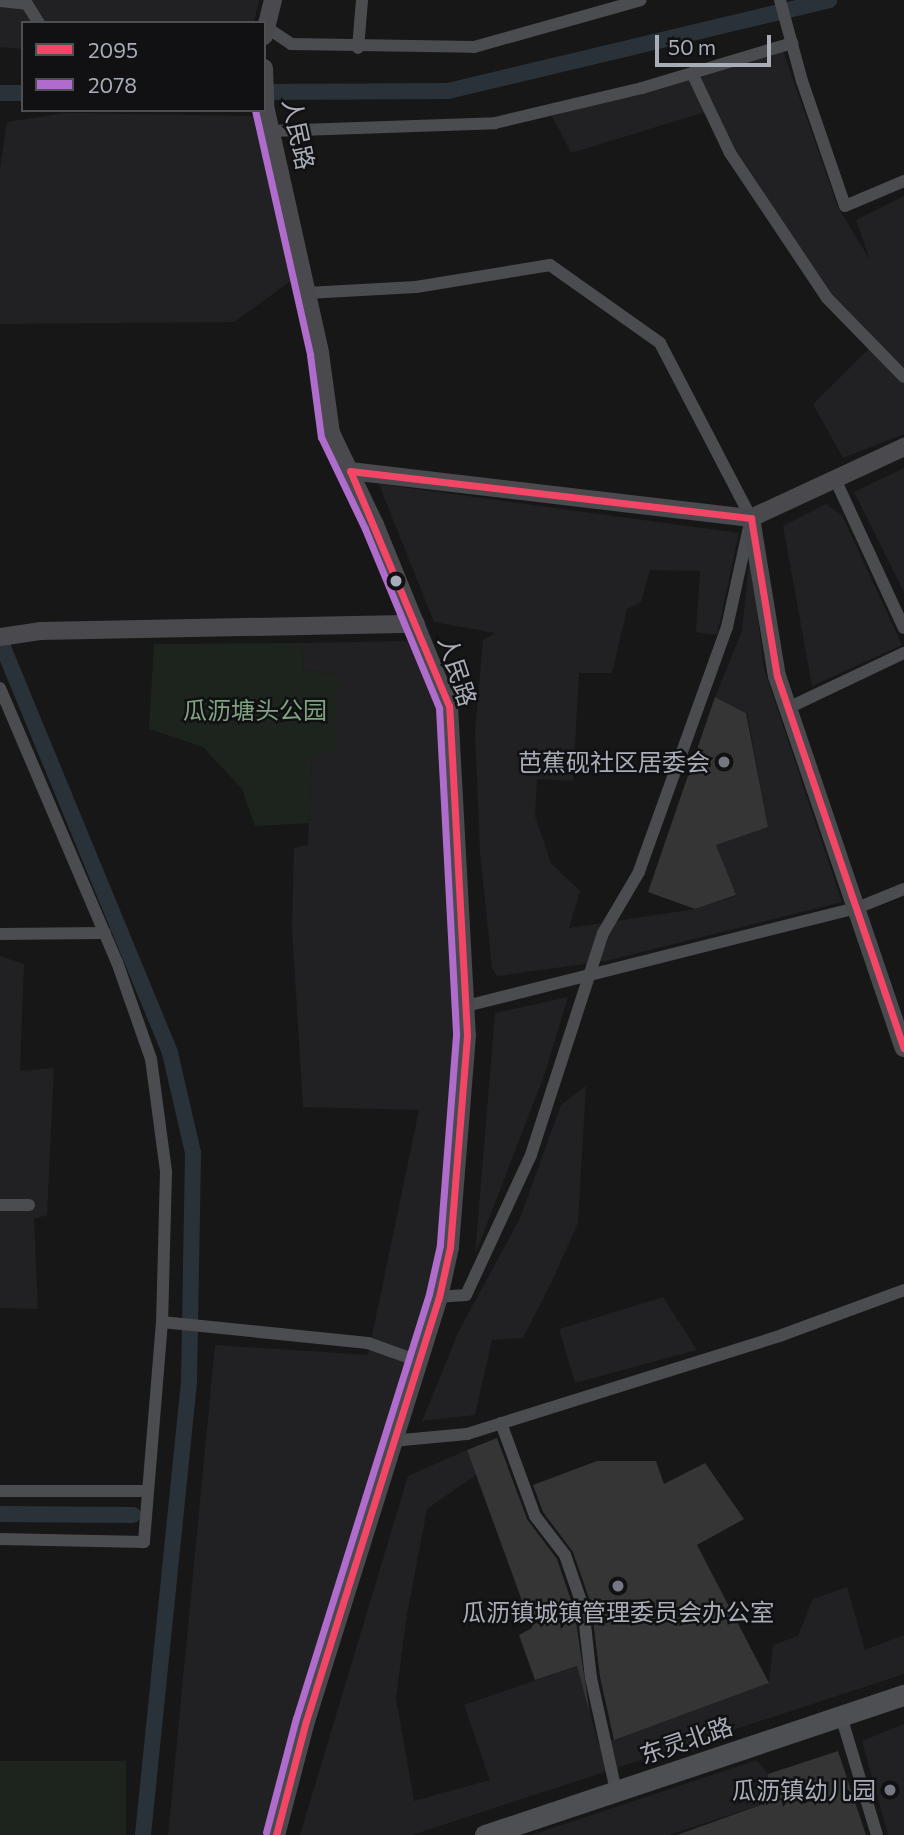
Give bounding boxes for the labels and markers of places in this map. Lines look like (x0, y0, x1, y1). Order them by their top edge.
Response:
unlabelled marker (389, 574, 403, 588)
place label: 芭蕉砚社区居委会 (518, 748, 710, 776)
marker: 芭蕉砚社区居委会 (716, 754, 732, 770)
marker: 瓜沥镇城镇管理委员会办公室 (610, 1578, 626, 1594)
place label: 瓜沥镇城镇管理委员会办公室 (462, 1598, 774, 1626)
place label: 瓜沥镇幼儿园 (732, 1776, 876, 1804)
marker: 瓜沥镇幼儿园 (882, 1782, 898, 1798)

